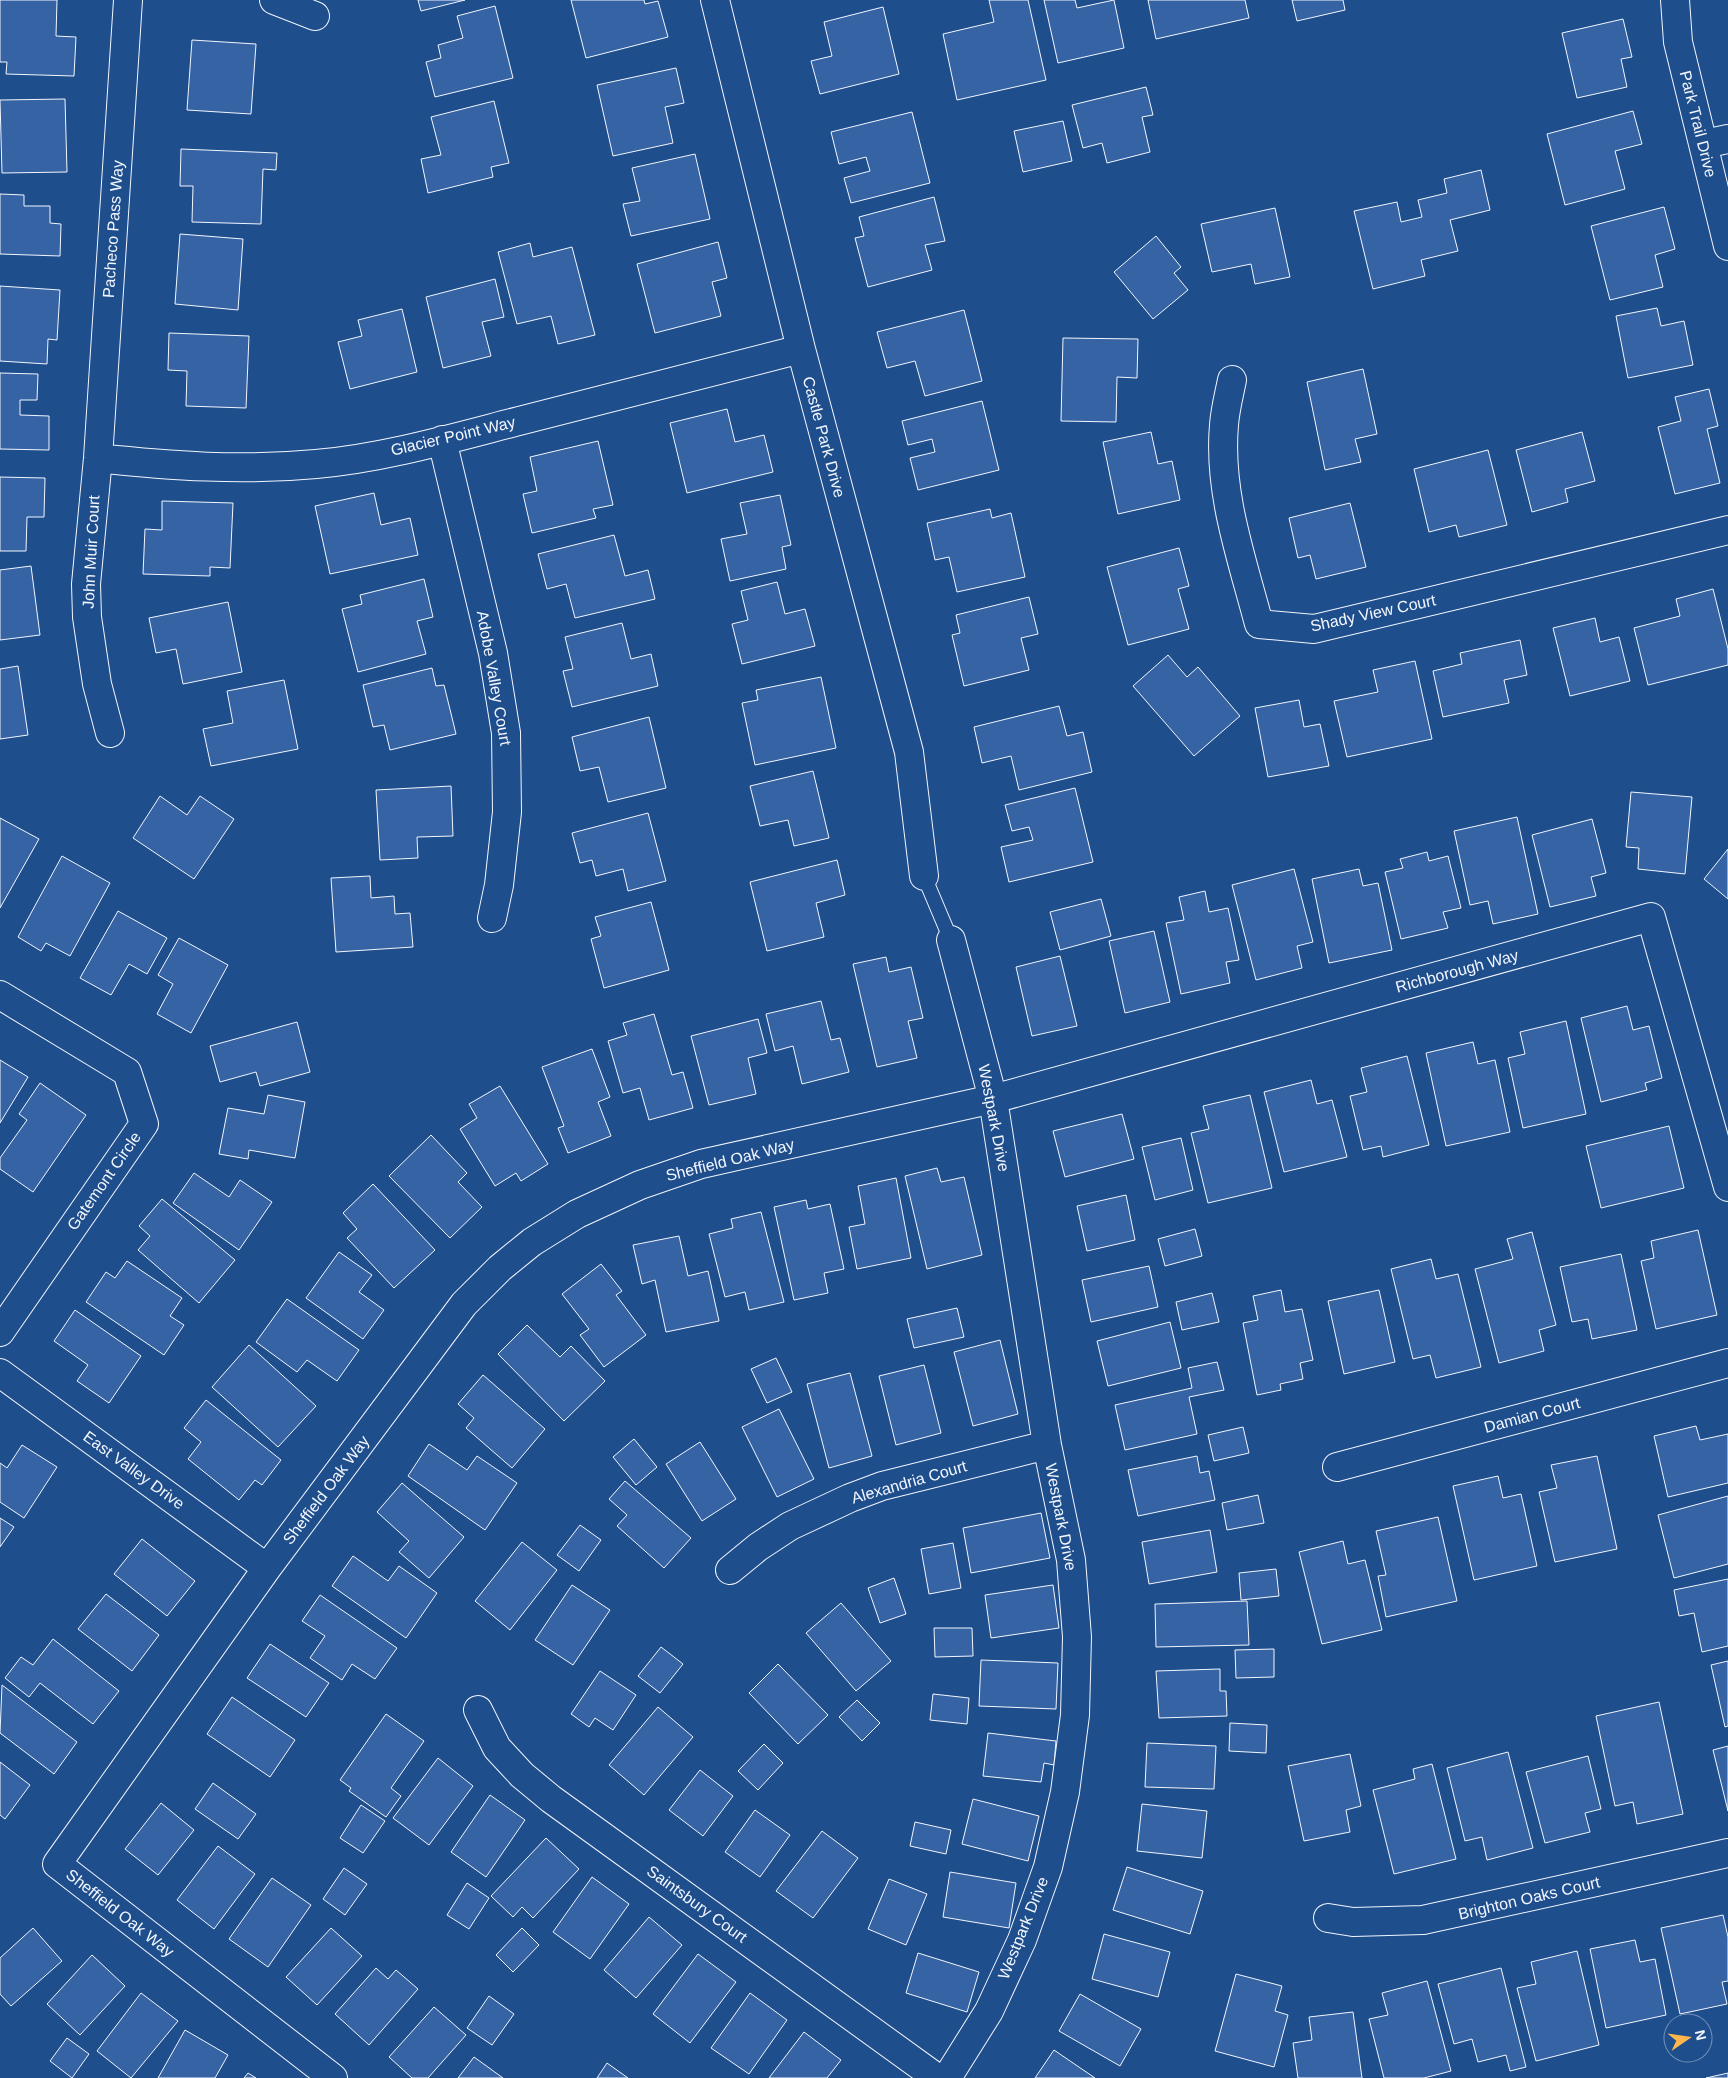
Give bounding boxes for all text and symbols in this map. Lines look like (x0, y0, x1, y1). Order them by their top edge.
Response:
street label: Park Trail Drive (1677, 69, 1719, 179)
street label: Pacheco Pass Way (100, 160, 126, 298)
street label: Castle Park Drive (800, 375, 848, 499)
street label: Glacier Point Way (389, 413, 517, 459)
street label: John Muir Court (80, 494, 102, 609)
street label: Shady View Court (1309, 591, 1438, 635)
street label: Adobe Valley Court (474, 609, 514, 747)
street label: Richborough Way (1394, 946, 1520, 996)
street label: Westpark Drive (975, 1063, 1013, 1173)
street label: Gatemont Circle (64, 1129, 144, 1233)
street label: Sheffield Oak Way (664, 1136, 796, 1184)
street label: Damian Court (1482, 1394, 1582, 1436)
street label: East Valley Drive (80, 1428, 188, 1512)
street label: Sheffield Oak Way (280, 1432, 372, 1548)
street label: Alexandria Court (849, 1457, 969, 1507)
street label: Westpark Drive (1042, 1462, 1080, 1572)
street label: Saintsbury Court (644, 1862, 751, 1946)
street label: Sheffield Oak Way (63, 1866, 177, 1960)
street label: Brighton Oaks Court (1456, 1873, 1602, 1923)
street label: Westpark Drive (995, 1874, 1051, 1982)
north arrow (1663, 2013, 1713, 2063)
text: N (1692, 2028, 1710, 2042)

